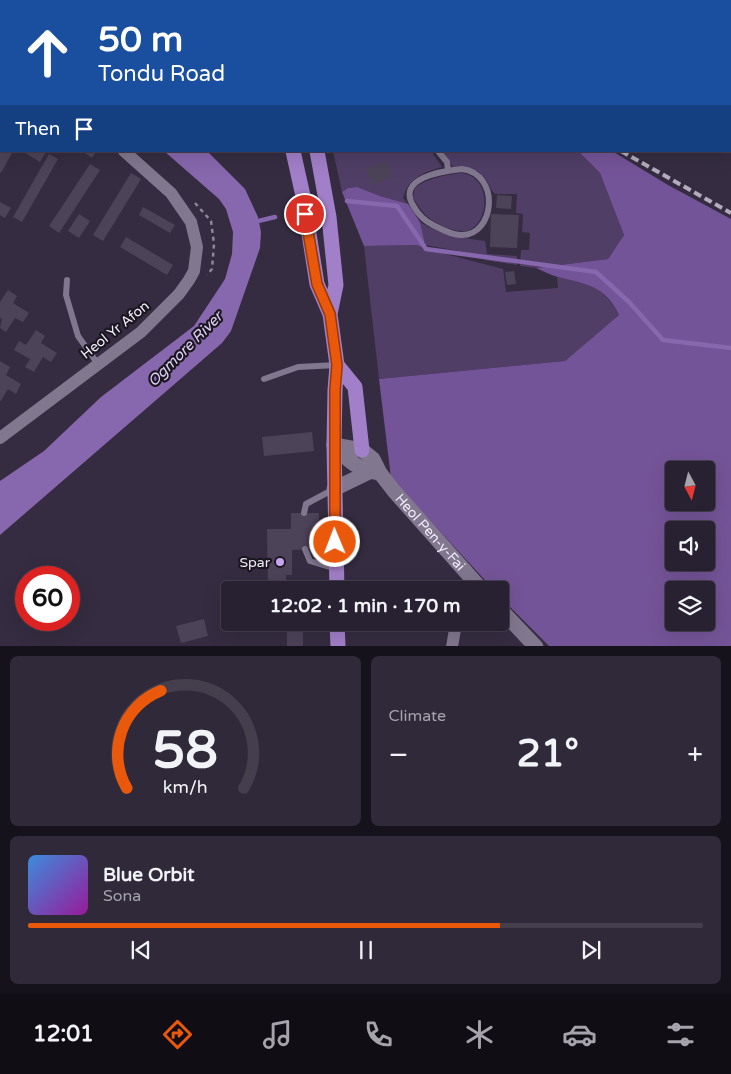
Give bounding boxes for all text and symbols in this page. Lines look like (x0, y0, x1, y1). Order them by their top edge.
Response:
text: 50 m (98, 19, 183, 61)
icon: ahead (15, 20, 80, 85)
text: Tondu Road (98, 61, 225, 87)
icon: arrive (70, 115, 98, 143)
text: Then (15, 118, 60, 140)
pin (284, 193, 326, 235)
icon: arrive (291, 200, 319, 228)
street label: Heol Yr Afon (77, 297, 153, 363)
water label: Ogmore River (144, 306, 228, 390)
north arrow (665, 461, 715, 511)
map controls (665, 461, 715, 631)
street label: Heol Pen-y-Fai (392, 490, 469, 574)
position arrow (308, 515, 360, 567)
button: sound (665, 521, 715, 571)
place label: Spar (239, 554, 271, 571)
marker: Spar (274, 556, 286, 568)
speed limit sign: 60 (15, 566, 80, 631)
button: layers (665, 581, 715, 631)
text: 12:02 · 1 min · 170 m (269, 595, 461, 617)
text: Climate (389, 706, 446, 726)
text: 58 (153, 719, 218, 782)
text: 21° (517, 731, 579, 777)
text: − (389, 738, 408, 772)
text: + (687, 738, 703, 772)
text: km/h (163, 777, 208, 798)
text: Blue Orbit (103, 864, 195, 886)
text: Sona (103, 886, 141, 906)
icon: previous (127, 936, 155, 964)
icon: pause (352, 936, 380, 964)
icon: next (577, 936, 605, 964)
icon: directions (160, 1017, 195, 1052)
icon: music (260, 1017, 295, 1052)
icon: phone (361, 1017, 396, 1052)
icon: climate (462, 1017, 497, 1052)
icon: car (562, 1017, 597, 1052)
icon: filters (663, 1017, 698, 1052)
text: 12:01 (33, 1021, 94, 1047)

